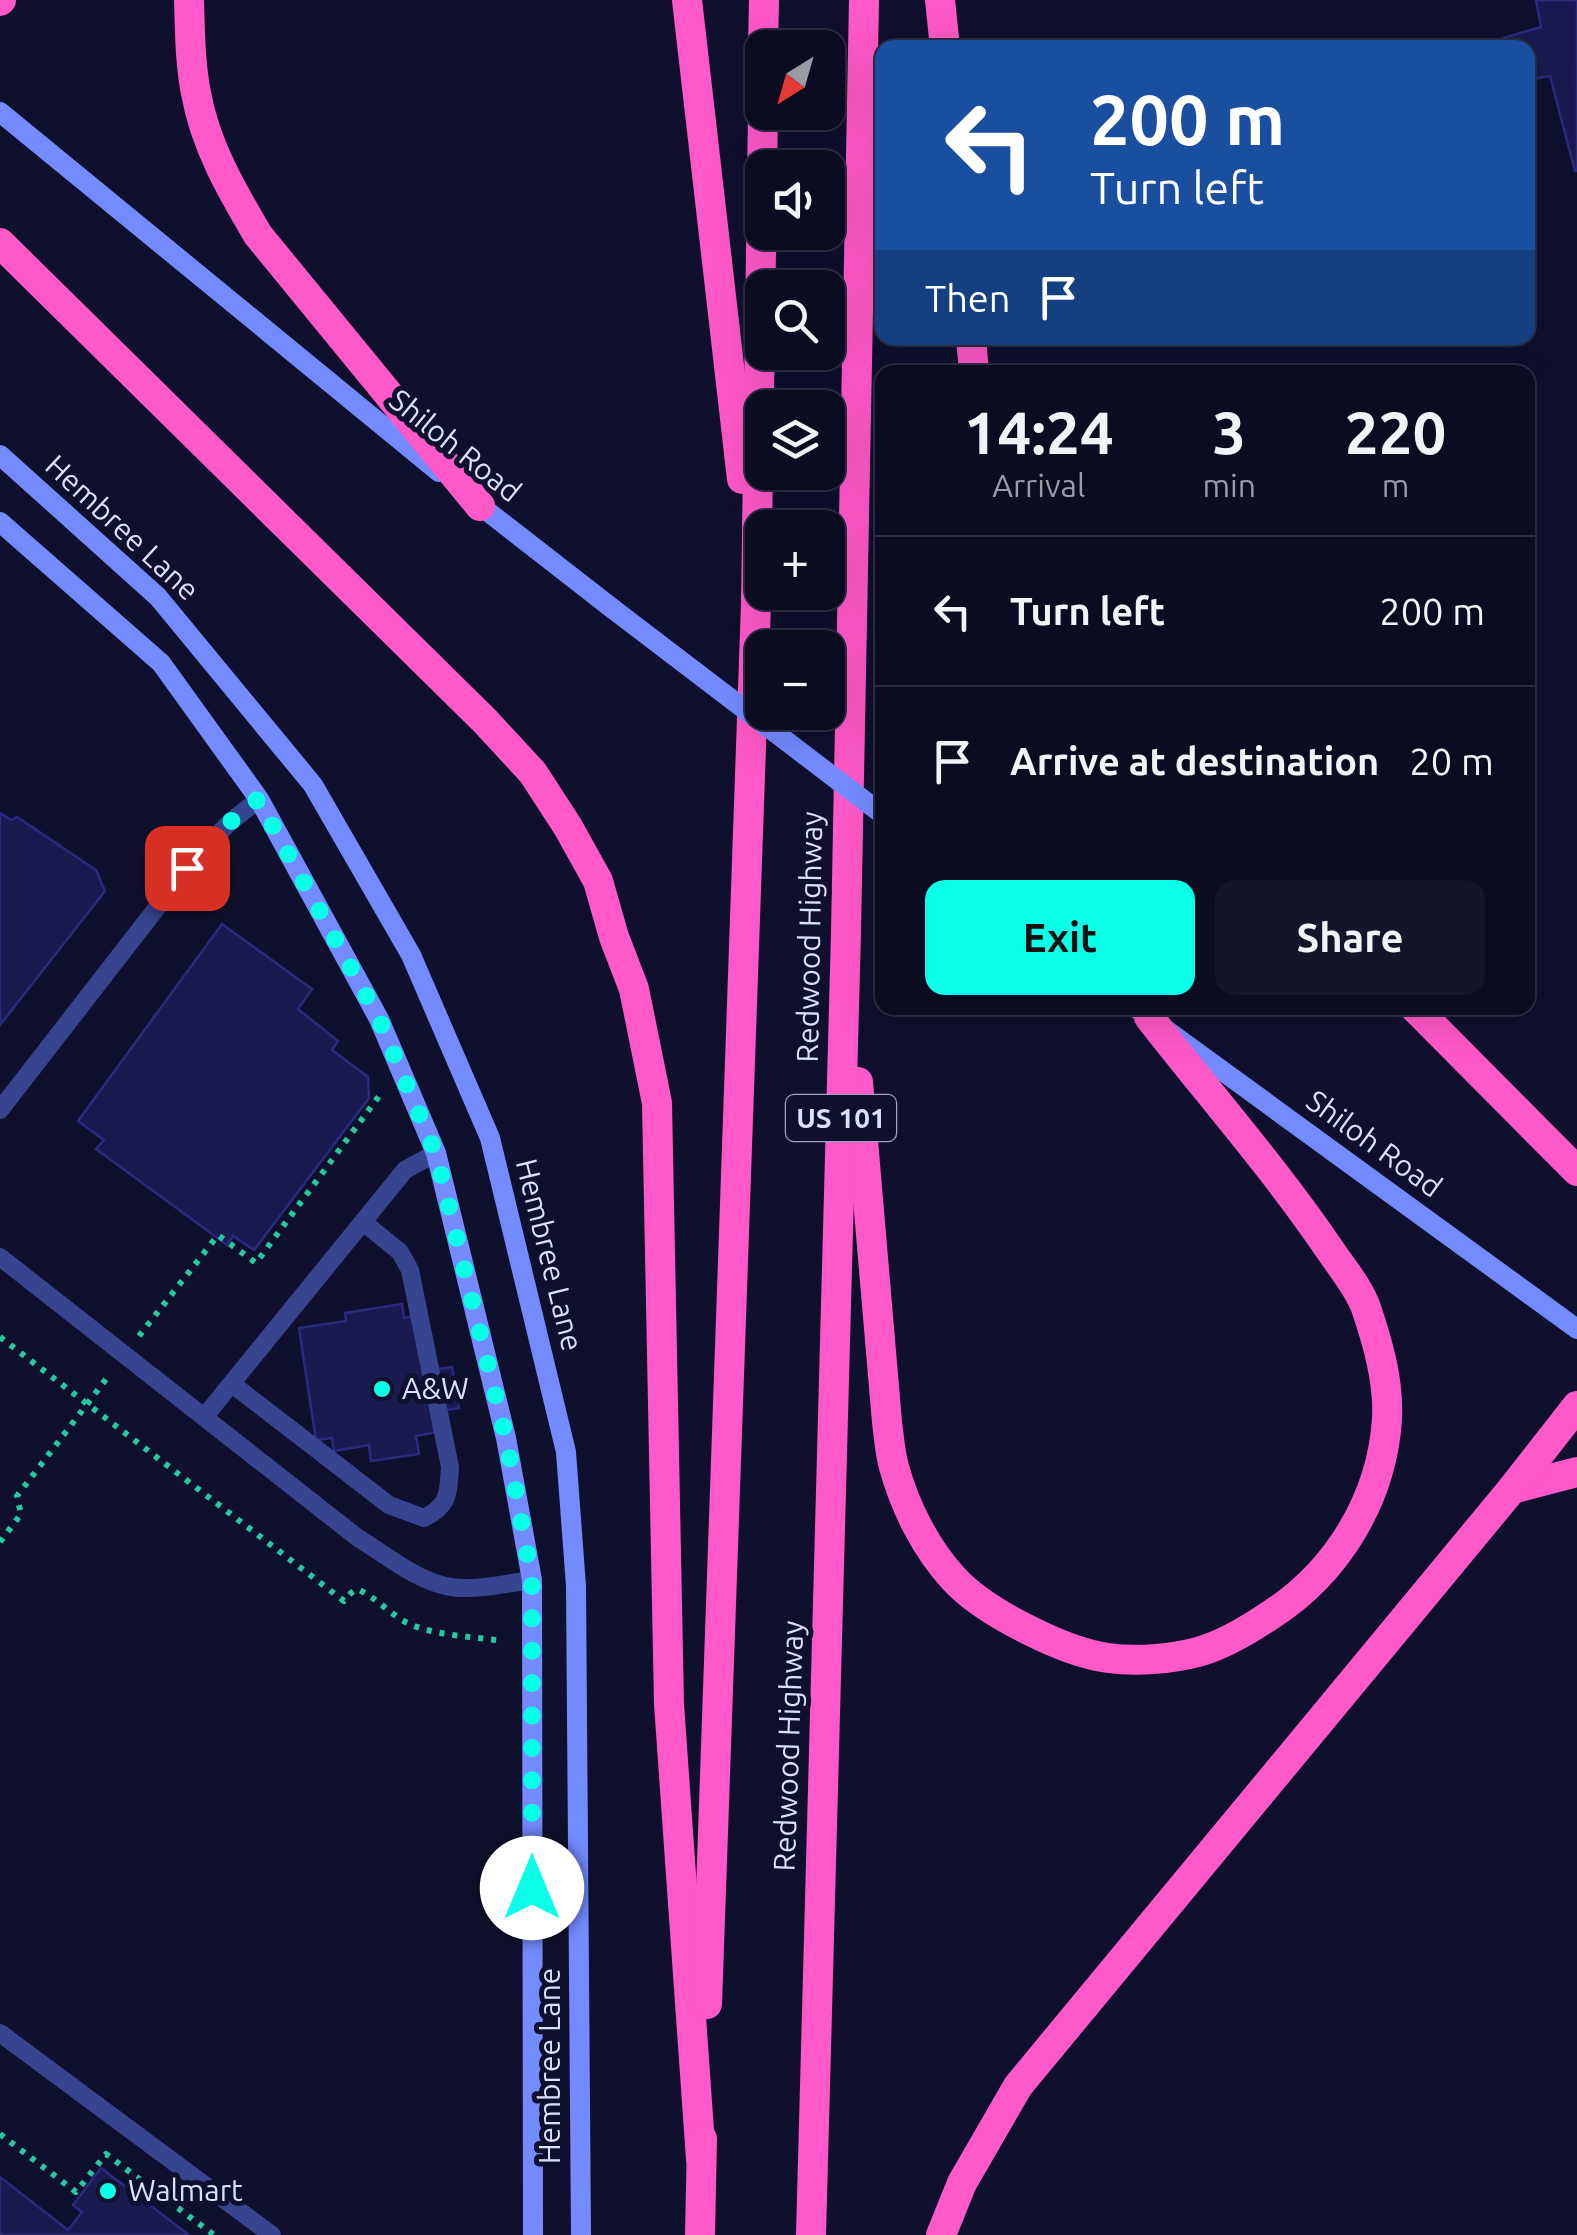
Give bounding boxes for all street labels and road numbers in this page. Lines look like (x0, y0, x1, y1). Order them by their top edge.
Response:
street label: Shiloh Road (383, 382, 528, 508)
street label: Hembree Lane (39, 448, 206, 607)
street label: Redwood Highway (790, 811, 828, 1063)
street label: Shiloh Road (1300, 1083, 1449, 1204)
road number: US 101 (786, 1095, 896, 1141)
street label: Hembree Lane (510, 1155, 590, 1354)
street label: Redwood Highway (767, 1620, 809, 1872)
street label: Hembree Lane (532, 1968, 566, 2164)

